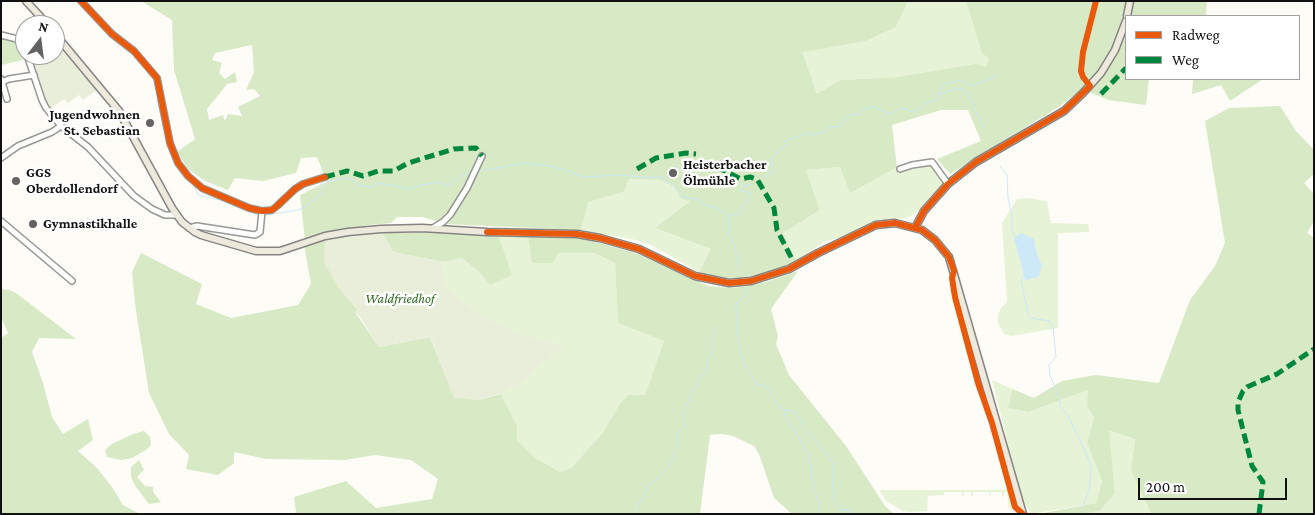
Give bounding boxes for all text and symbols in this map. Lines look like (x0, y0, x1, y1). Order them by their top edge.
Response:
north arrow (15, 15, 65, 65)
legend (1125, 15, 1300, 80)
text: N (37, 18, 50, 35)
text: Radweg (1172, 27, 1220, 43)
text: Weg (1172, 52, 1199, 68)
place label: Jugendwohnen St. Sebastian (49, 107, 140, 140)
marker: Jugendwohnen St. Sebastian (144, 117, 156, 129)
place label: Heisterbacher Ölmühle (683, 157, 767, 190)
place label: GGS Oberdollendorf (26, 165, 118, 198)
marker: Heisterbacher Ölmühle (667, 167, 679, 179)
marker: GGS Oberdollendorf (10, 175, 22, 187)
place label: Gymnastikhalle (43, 216, 137, 232)
marker: Gymnastikhalle (27, 218, 39, 230)
park label: Waldfriedhof (365, 291, 435, 307)
scale bar (1140, 468, 1289, 500)
text: 200 m (1146, 479, 1185, 495)

